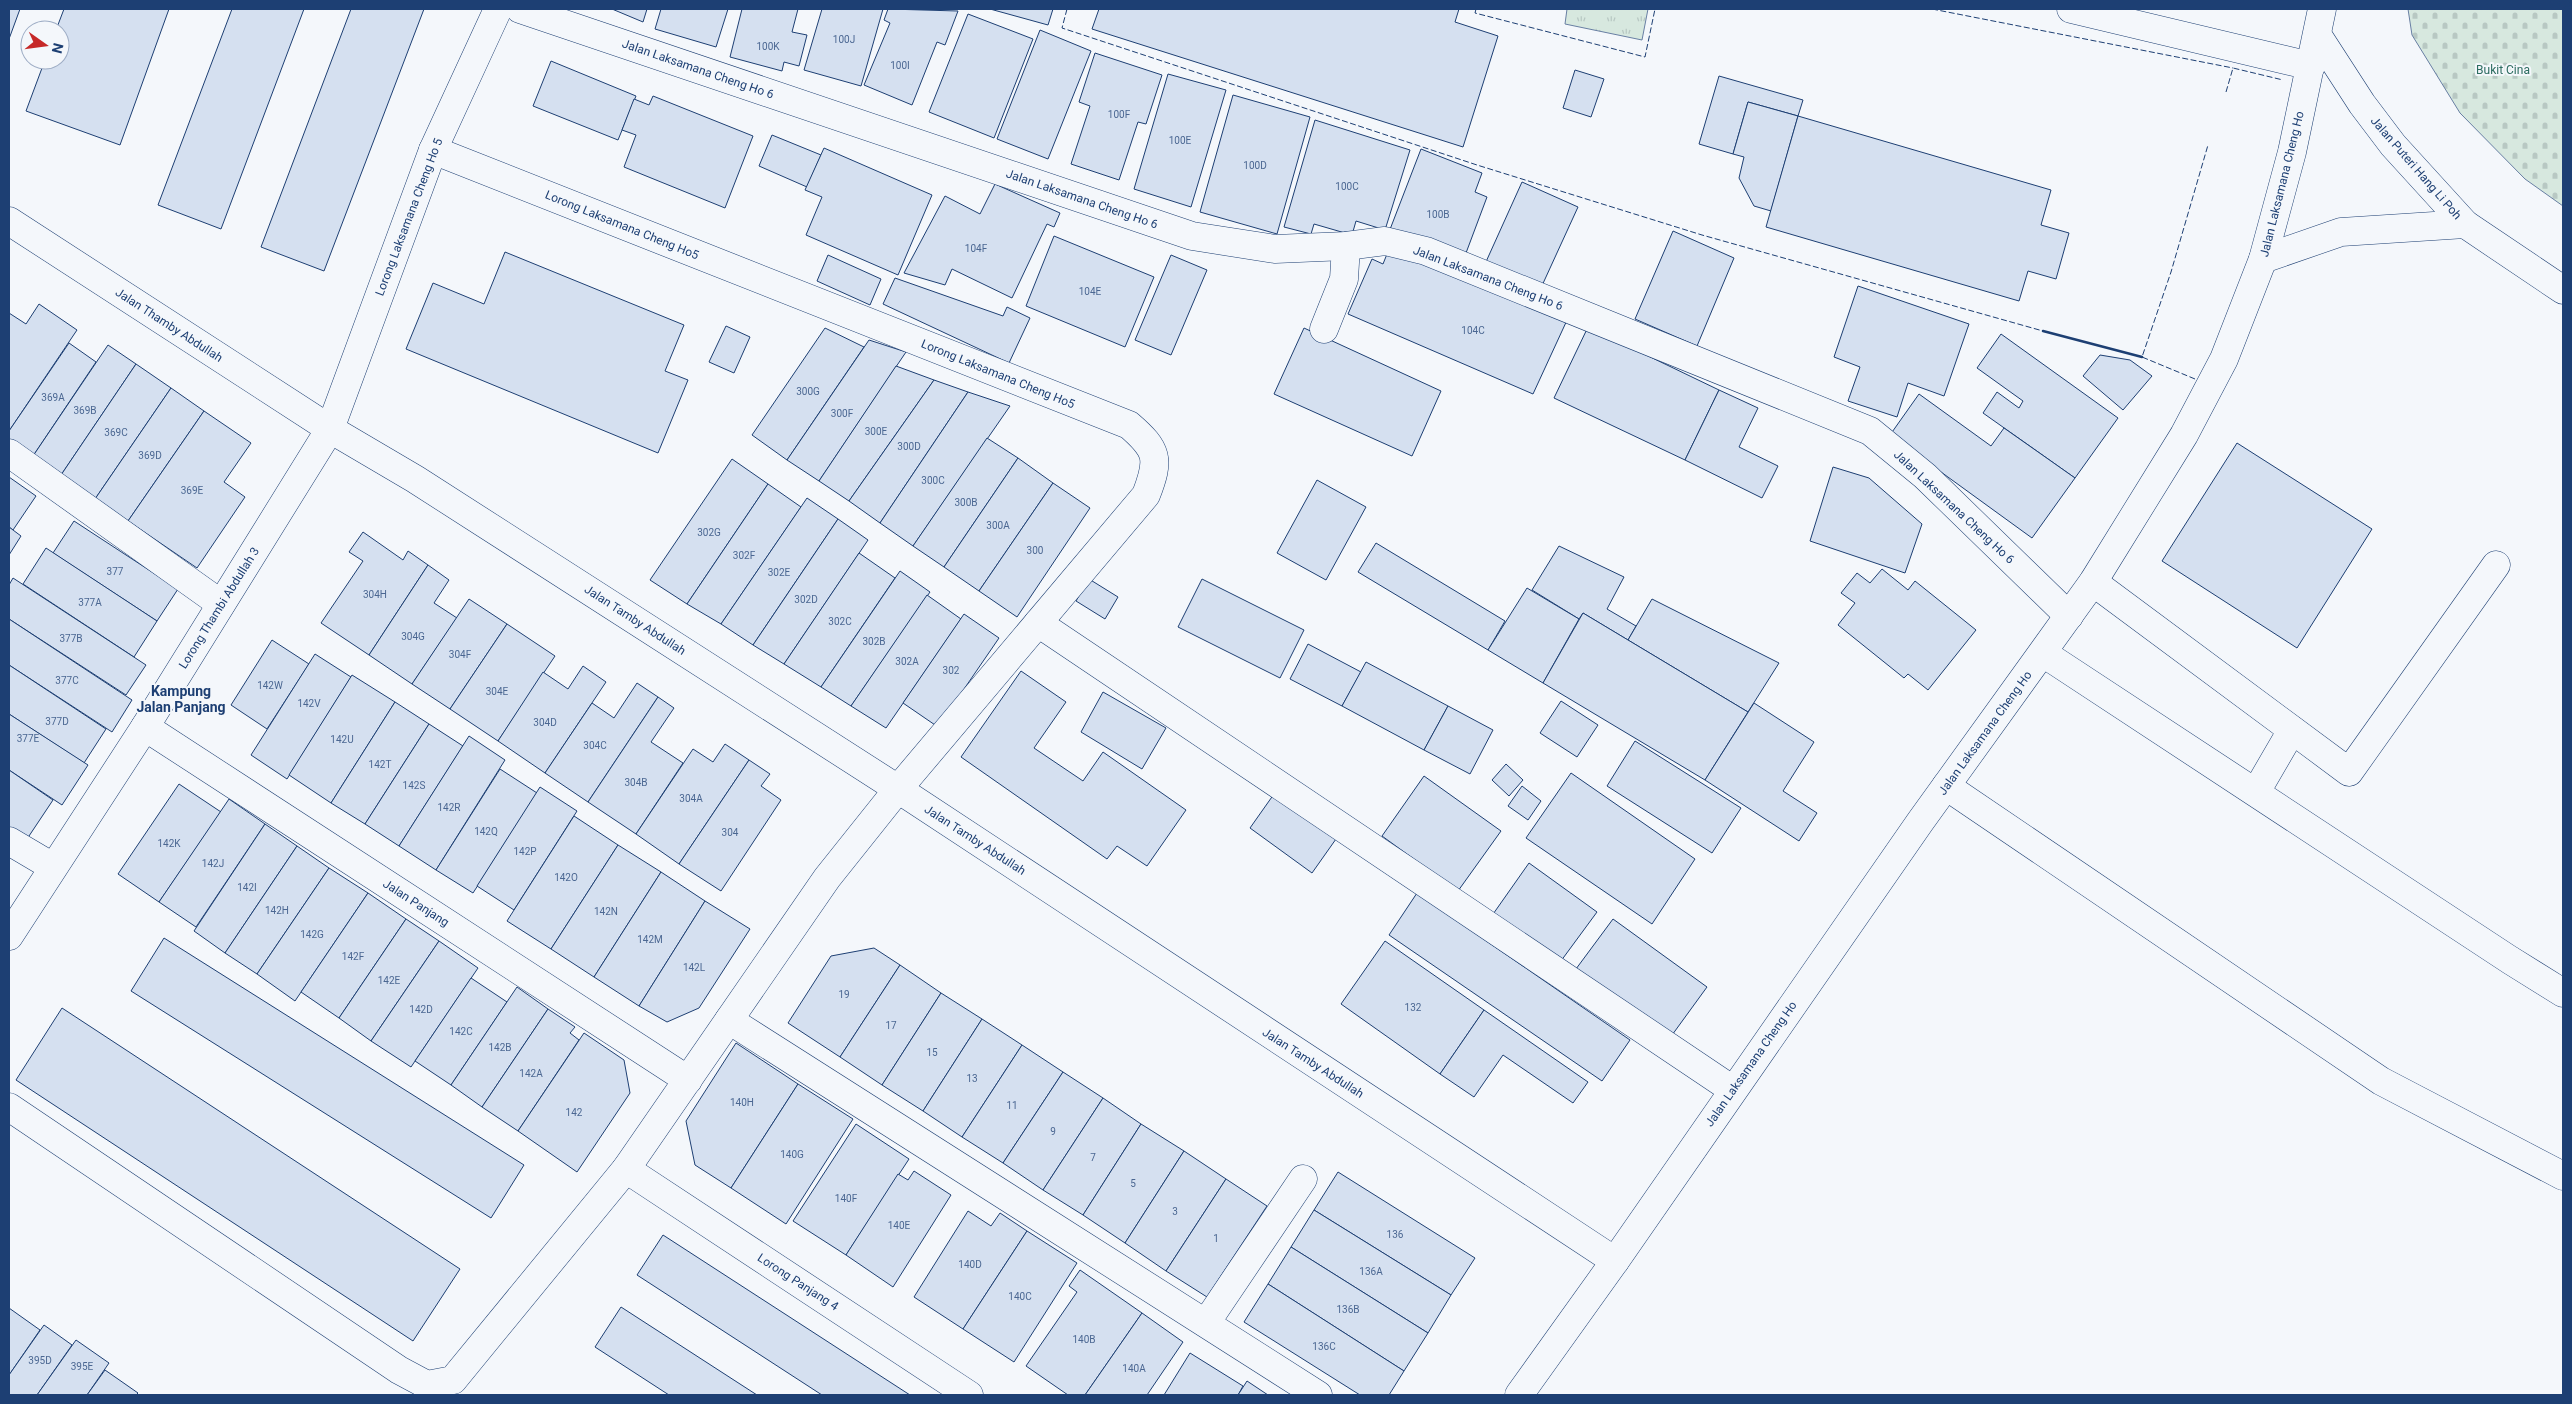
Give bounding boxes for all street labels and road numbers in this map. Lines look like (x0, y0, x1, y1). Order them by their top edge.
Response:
street label: Jalan Laksamana Cheng Ho 6 (620, 36, 776, 102)
street label: Jalan Laksamana Cheng Ho (2257, 110, 2307, 258)
street label: Jalan Puteri Hang Li Poh (2368, 114, 2464, 222)
street label: Lorong Laksamana Cheng Ho 5 (372, 136, 446, 298)
street label: Jalan Laksamana Cheng Ho 6 (1004, 166, 1160, 232)
street label: Lorong Laksamana Cheng Ho5 (543, 188, 701, 262)
street label: Jalan Laksamana Cheng Ho 6 (1411, 243, 1565, 313)
street label: Jalan Thamby Abdullah (113, 285, 225, 365)
street label: Lorong Laksamana Cheng Ho5 (919, 337, 1077, 411)
street label: Jalan Laksamana Cheng Ho 6 (1891, 448, 2017, 567)
street label: Lorong Thambi Abdullah 3 (176, 545, 262, 671)
street label: Jalan Tamby Abdullah (582, 582, 688, 658)
street label: Jalan Laksamana Cheng Ho (1935, 668, 2035, 798)
street label: Jalan Tamby Abdullah (922, 802, 1028, 878)
street label: Jalan Panjang (380, 877, 452, 929)
street label: Jalan Laksamana Cheng Ho (1702, 999, 1800, 1129)
street label: Jalan Tamby Abdullah (1260, 1025, 1366, 1101)
street label: Lorong Panjang 4 (755, 1251, 841, 1313)

